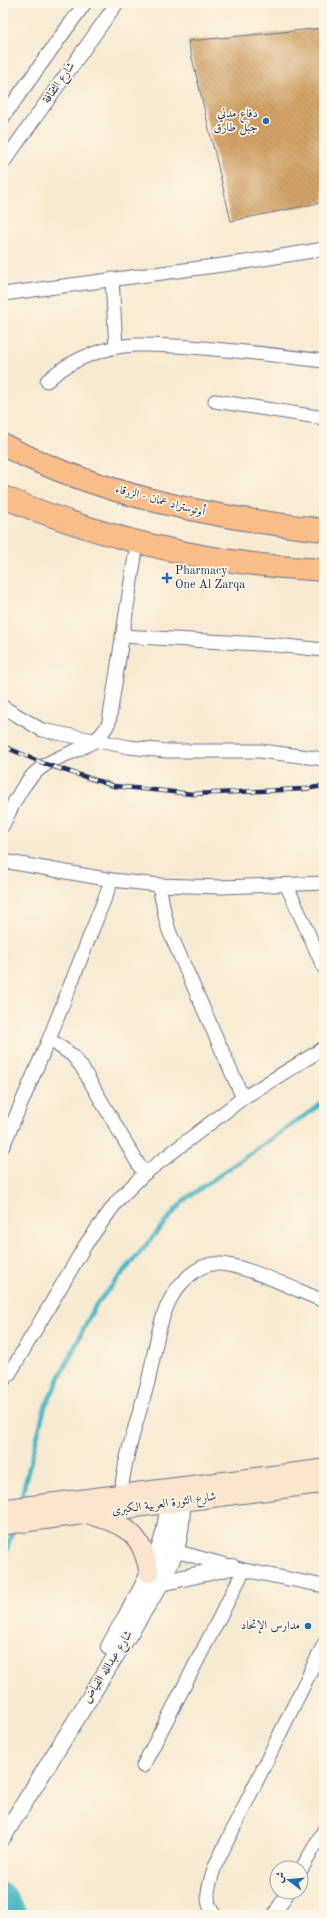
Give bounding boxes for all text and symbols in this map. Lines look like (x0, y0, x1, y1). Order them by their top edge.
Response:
street label: شارع الثقافة (41, 60, 81, 108)
place label: دفاع مدني جبل طارق (214, 108, 258, 136)
marker: دفاع مدني جبل طارق (261, 116, 271, 126)
street label: أوتوستراد عمان - الزرقاء (114, 480, 207, 520)
place label: Pharmacy One Al Zarqa (175, 565, 245, 591)
marker: Pharmacy One Al Zarqa (162, 573, 172, 583)
street label: شارع الثورة العربية الكبرى (111, 1490, 218, 1521)
place label: مدارس الإتحاد (241, 1619, 300, 1634)
marker: مدارس الإتحاد (303, 1621, 313, 1631)
street label: شارع عبدالله الفياض (81, 1629, 138, 1707)
north arrow (269, 1860, 309, 1900)
text: ش (274, 1871, 288, 1884)

